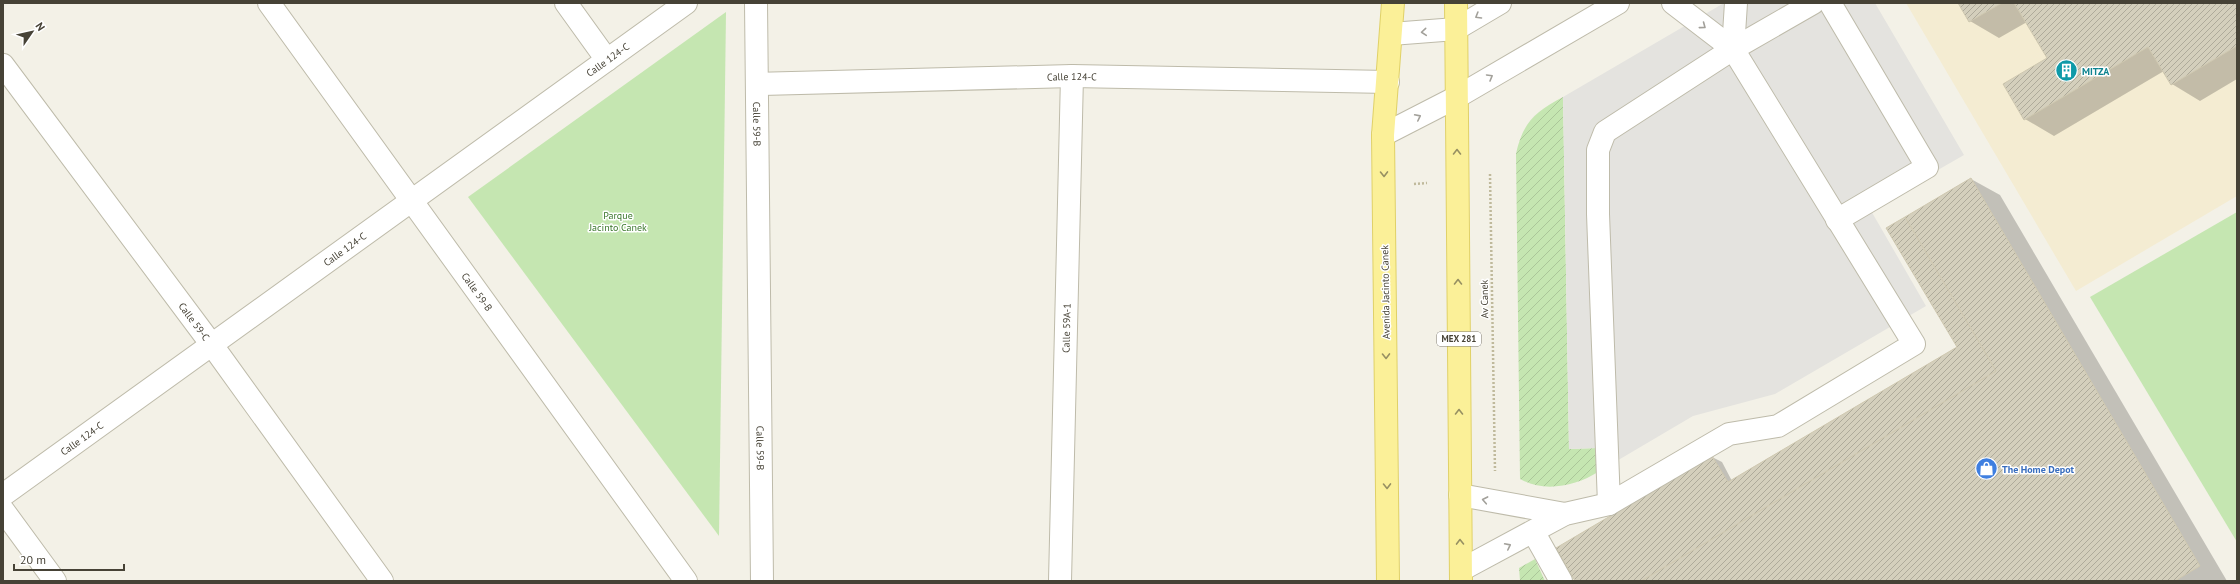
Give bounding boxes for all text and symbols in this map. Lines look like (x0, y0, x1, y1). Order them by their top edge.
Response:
one-way arrow (1475, 11, 1482, 19)
north arrow (12, 12, 52, 52)
text: N (32, 19, 48, 33)
one-way arrow (1699, 21, 1706, 29)
one-way arrow (1421, 27, 1427, 36)
street label: Calle 124-C (584, 40, 632, 80)
building icon: MITZA (2053, 58, 2079, 84)
place label: MITZA (2082, 65, 2110, 78)
street label: Calle 124-C (1047, 70, 1097, 84)
one-way arrow (1486, 75, 1493, 82)
street label: Calle 59-B (750, 102, 763, 146)
one-way arrow (1414, 114, 1421, 121)
one-way arrow (1453, 149, 1461, 155)
one-way arrow (1380, 171, 1388, 177)
park label: Parque Jacinto Canek (588, 209, 647, 234)
street label: Calle 124-C (321, 229, 369, 269)
street label: Avenida Jacinto Canek (1378, 245, 1393, 339)
street label: Calle 59-B (459, 270, 495, 314)
one-way arrow (1454, 279, 1462, 285)
street label: Av Canek (1478, 279, 1491, 318)
street label: Calle 59-C (176, 300, 213, 344)
street label: Calle 59A-1 (1059, 303, 1074, 353)
road number: MEX 281 (1437, 332, 1481, 346)
one-way arrow (1381, 353, 1390, 359)
one-way arrow (1455, 409, 1463, 415)
street label: Calle 124-C (58, 419, 106, 459)
street label: Calle 59-B (753, 426, 767, 470)
shop icon: The Home Depot (1974, 456, 2000, 482)
place label: The Home Depot (2002, 463, 2075, 476)
one-way arrow (1383, 483, 1391, 489)
one-way arrow (1482, 496, 1488, 505)
one-way arrow (1456, 539, 1464, 545)
one-way arrow (1504, 543, 1511, 551)
scale bar (14, 546, 124, 572)
text: 20 m (20, 552, 46, 567)

